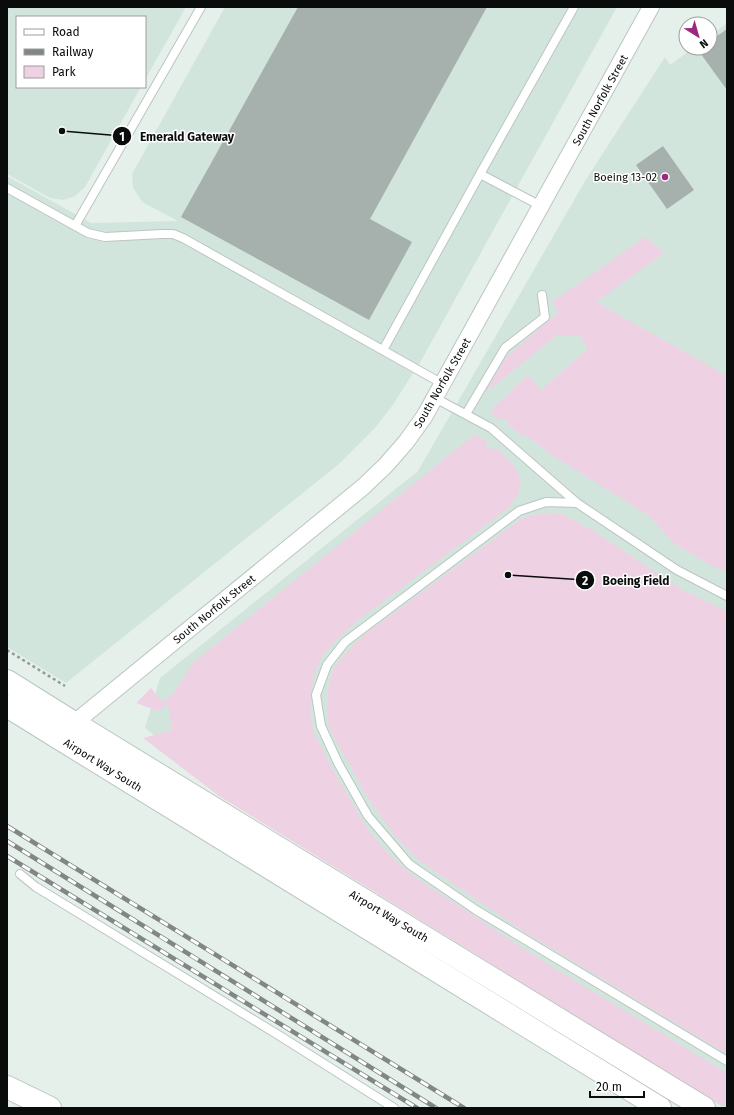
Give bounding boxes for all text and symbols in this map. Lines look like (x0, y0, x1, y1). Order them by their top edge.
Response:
legend (16, 16, 146, 88)
north arrow (678, 16, 718, 56)
text: Road (52, 25, 80, 39)
text: N (697, 36, 711, 51)
text: Railway (52, 45, 93, 59)
street label: South Norfolk Street (570, 52, 631, 148)
text: Park (52, 65, 76, 79)
callout: Emerald Gateway (112, 124, 242, 148)
text: 1 (119, 130, 125, 144)
text: Emerald Gateway (140, 130, 235, 144)
place label: Boeing 13-02 (594, 171, 657, 184)
marker: Boeing 13-02 (660, 172, 670, 182)
street label: South Norfolk Street (411, 336, 474, 431)
callout: Boeing Field (575, 568, 678, 592)
street label: South Norfolk Street (171, 572, 258, 647)
text: 2 (582, 574, 588, 588)
text: Boeing Field (602, 574, 670, 588)
street label: Airport Way South (61, 736, 144, 795)
street label: Airport Way South (347, 888, 431, 945)
scale bar (590, 1073, 644, 1099)
text: 20 m (596, 1080, 622, 1094)

